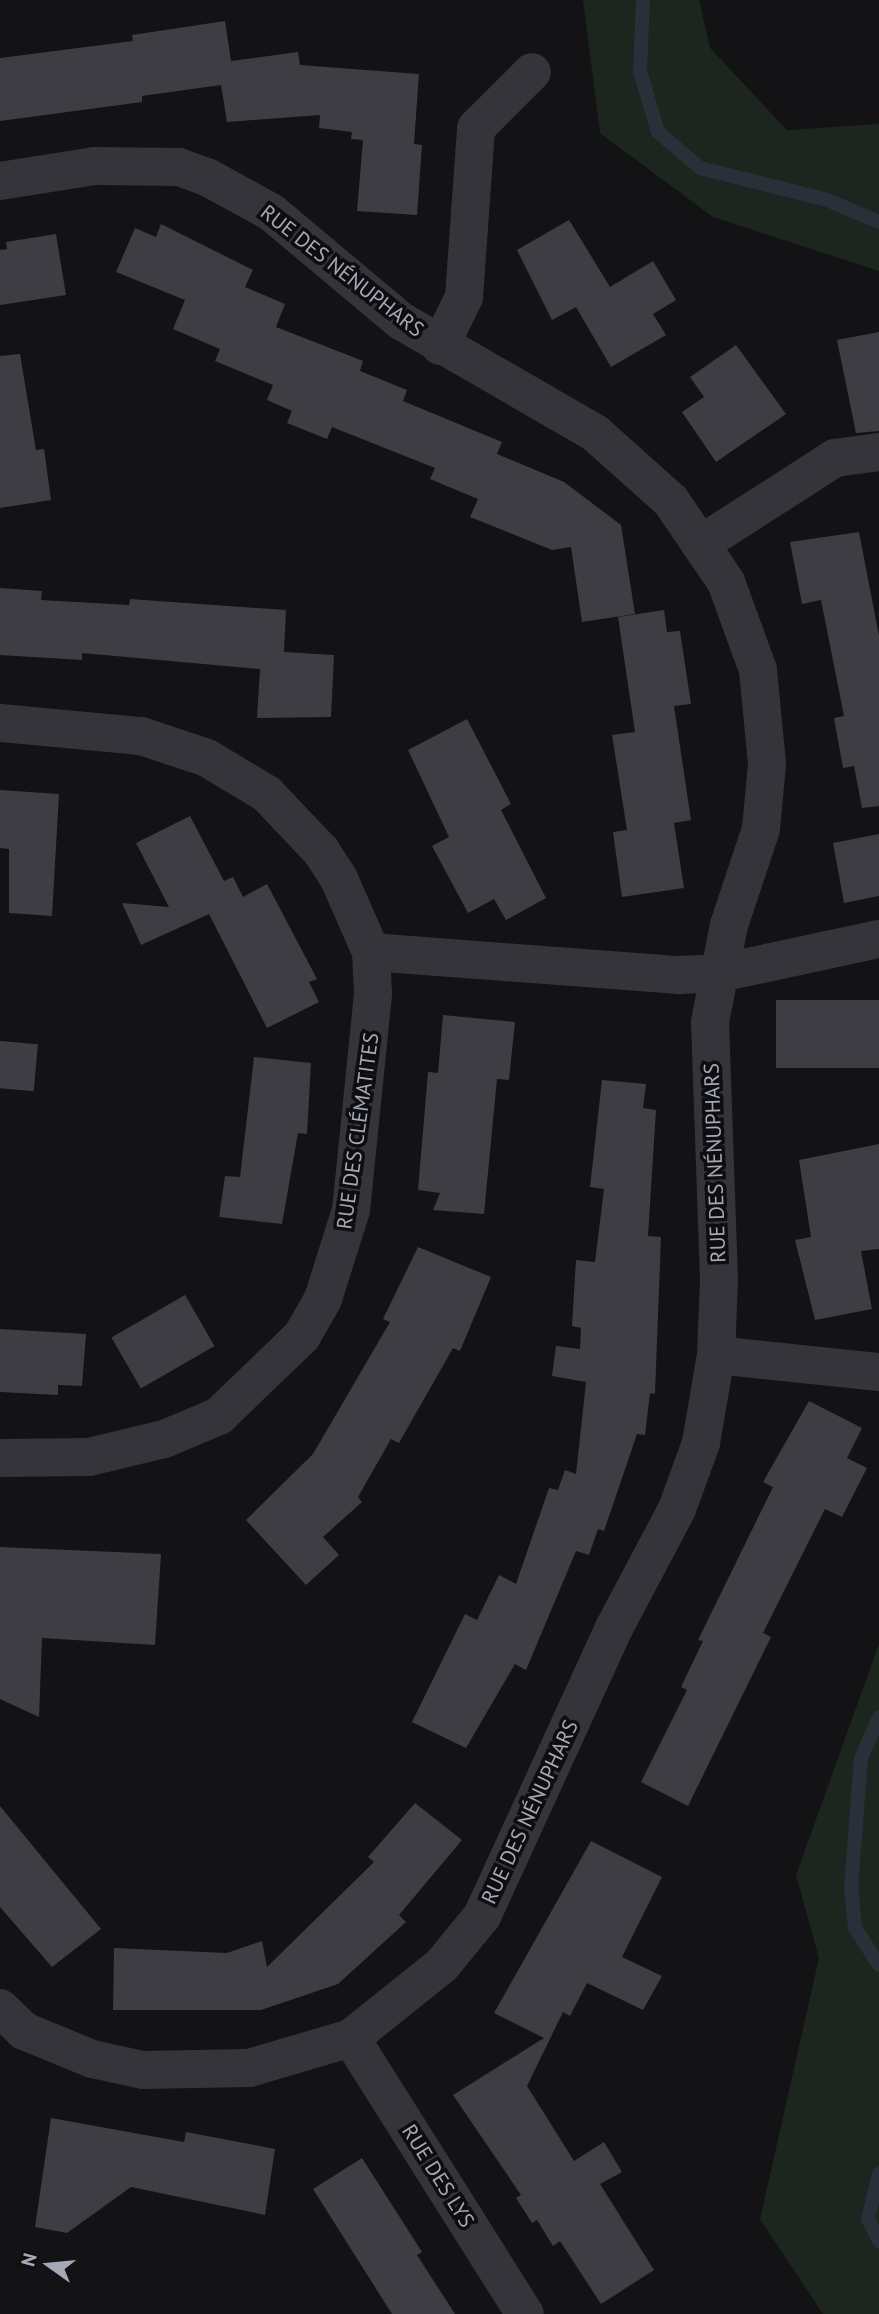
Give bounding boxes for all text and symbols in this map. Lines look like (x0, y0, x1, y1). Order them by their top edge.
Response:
street label: RUE DES NÉNUPHARS (256, 200, 428, 342)
street label: RUE DES CLÉMATITES (332, 1031, 384, 1231)
street label: RUE DES NÉNUPHARS (699, 1063, 731, 1263)
street label: RUE DES NÉNUPHARS (476, 1716, 584, 1908)
street label: RUE DES LYS (396, 2120, 480, 2232)
north arrow (14, 2230, 84, 2300)
text: N (16, 2250, 42, 2269)

